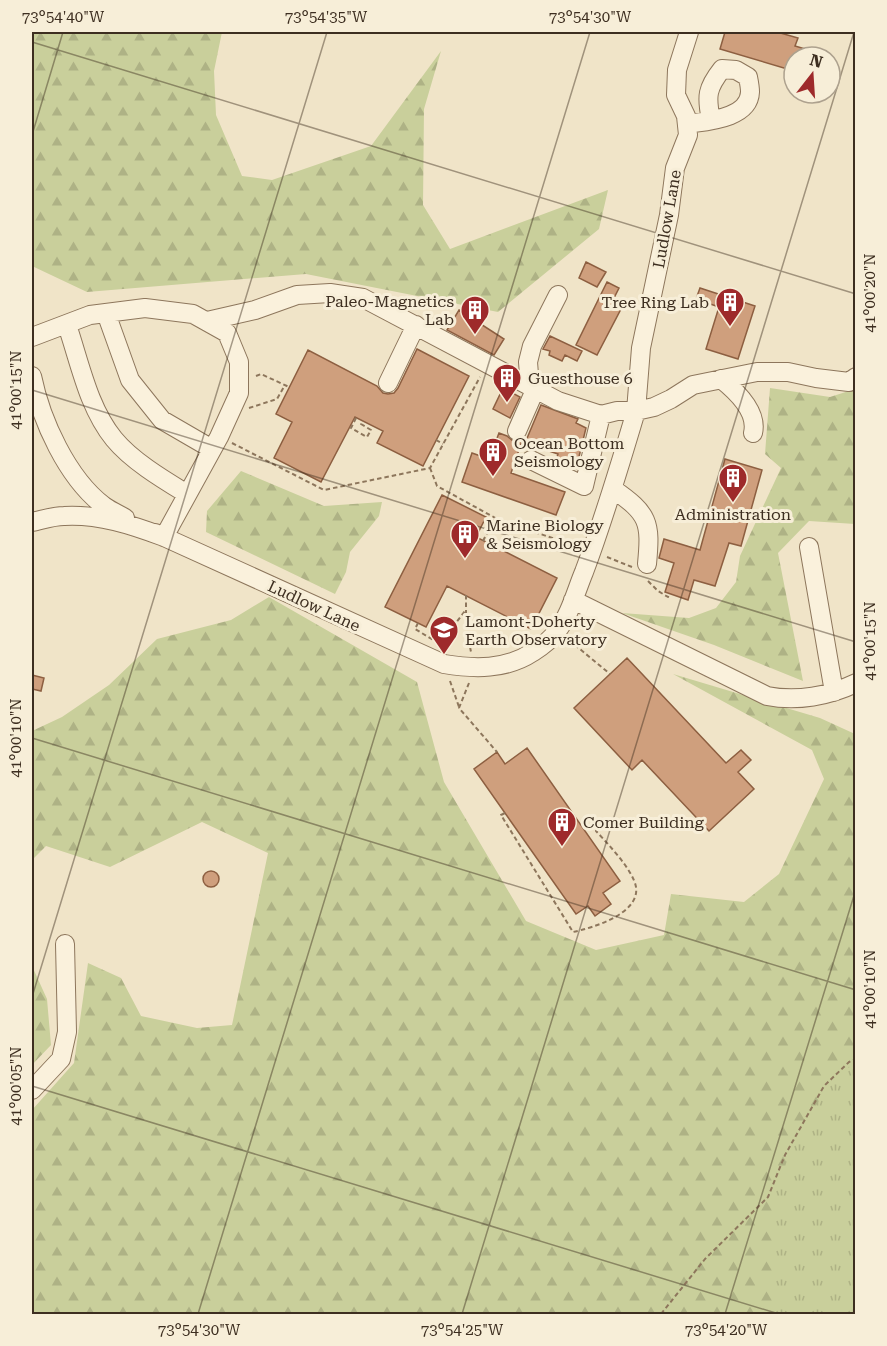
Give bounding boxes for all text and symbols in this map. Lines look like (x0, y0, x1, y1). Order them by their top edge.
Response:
text: 73°54'40"W (22, 8, 105, 26)
text: 73°54'35"W (285, 8, 368, 26)
text: 73°54'30"W (549, 8, 632, 26)
north arrow (782, 45, 842, 105)
text: N (808, 50, 825, 72)
street label: Ludlow Lane (649, 168, 685, 270)
text: 41°00'20"N (861, 253, 879, 333)
building icon: Tree Ring Lab (714, 286, 746, 328)
place label: Paleo-Magnetics Lab (325, 292, 454, 329)
place label: Tree Ring Lab (602, 293, 709, 312)
building icon: Paleo-Magnetics Lab (459, 294, 491, 336)
text: 41°00'15"N (7, 350, 25, 430)
building icon: Guesthouse 6 (491, 362, 523, 404)
place label: Guesthouse 6 (528, 369, 633, 388)
place label: Ocean Bottom Seismology (514, 434, 625, 471)
building icon: Ocean Bottom Seismology (477, 436, 509, 478)
building icon: Administration (717, 462, 749, 504)
place label: Administration (675, 505, 791, 524)
place label: Marine Biology & Seismology (486, 516, 604, 553)
building icon: Marine Biology & Seismology (449, 518, 481, 560)
street label: Ludlow Lane (265, 576, 363, 636)
text: 41°00'15"N (861, 601, 879, 681)
place label: Lamont-Doherty Earth Observatory (465, 612, 607, 649)
school or university icon: Lamont-Doherty Earth Observatory (428, 614, 460, 656)
text: 41°00'10"N (7, 698, 25, 778)
building icon: Comer Building (546, 806, 578, 848)
place label: Comer Building (583, 813, 705, 832)
text: 41°00'10"N (861, 949, 879, 1029)
text: 41°00'05"N (7, 1046, 25, 1126)
text: 73°54'30"W (158, 1321, 241, 1339)
text: 73°54'25"W (421, 1321, 504, 1339)
text: 73°54'20"W (685, 1321, 768, 1339)

